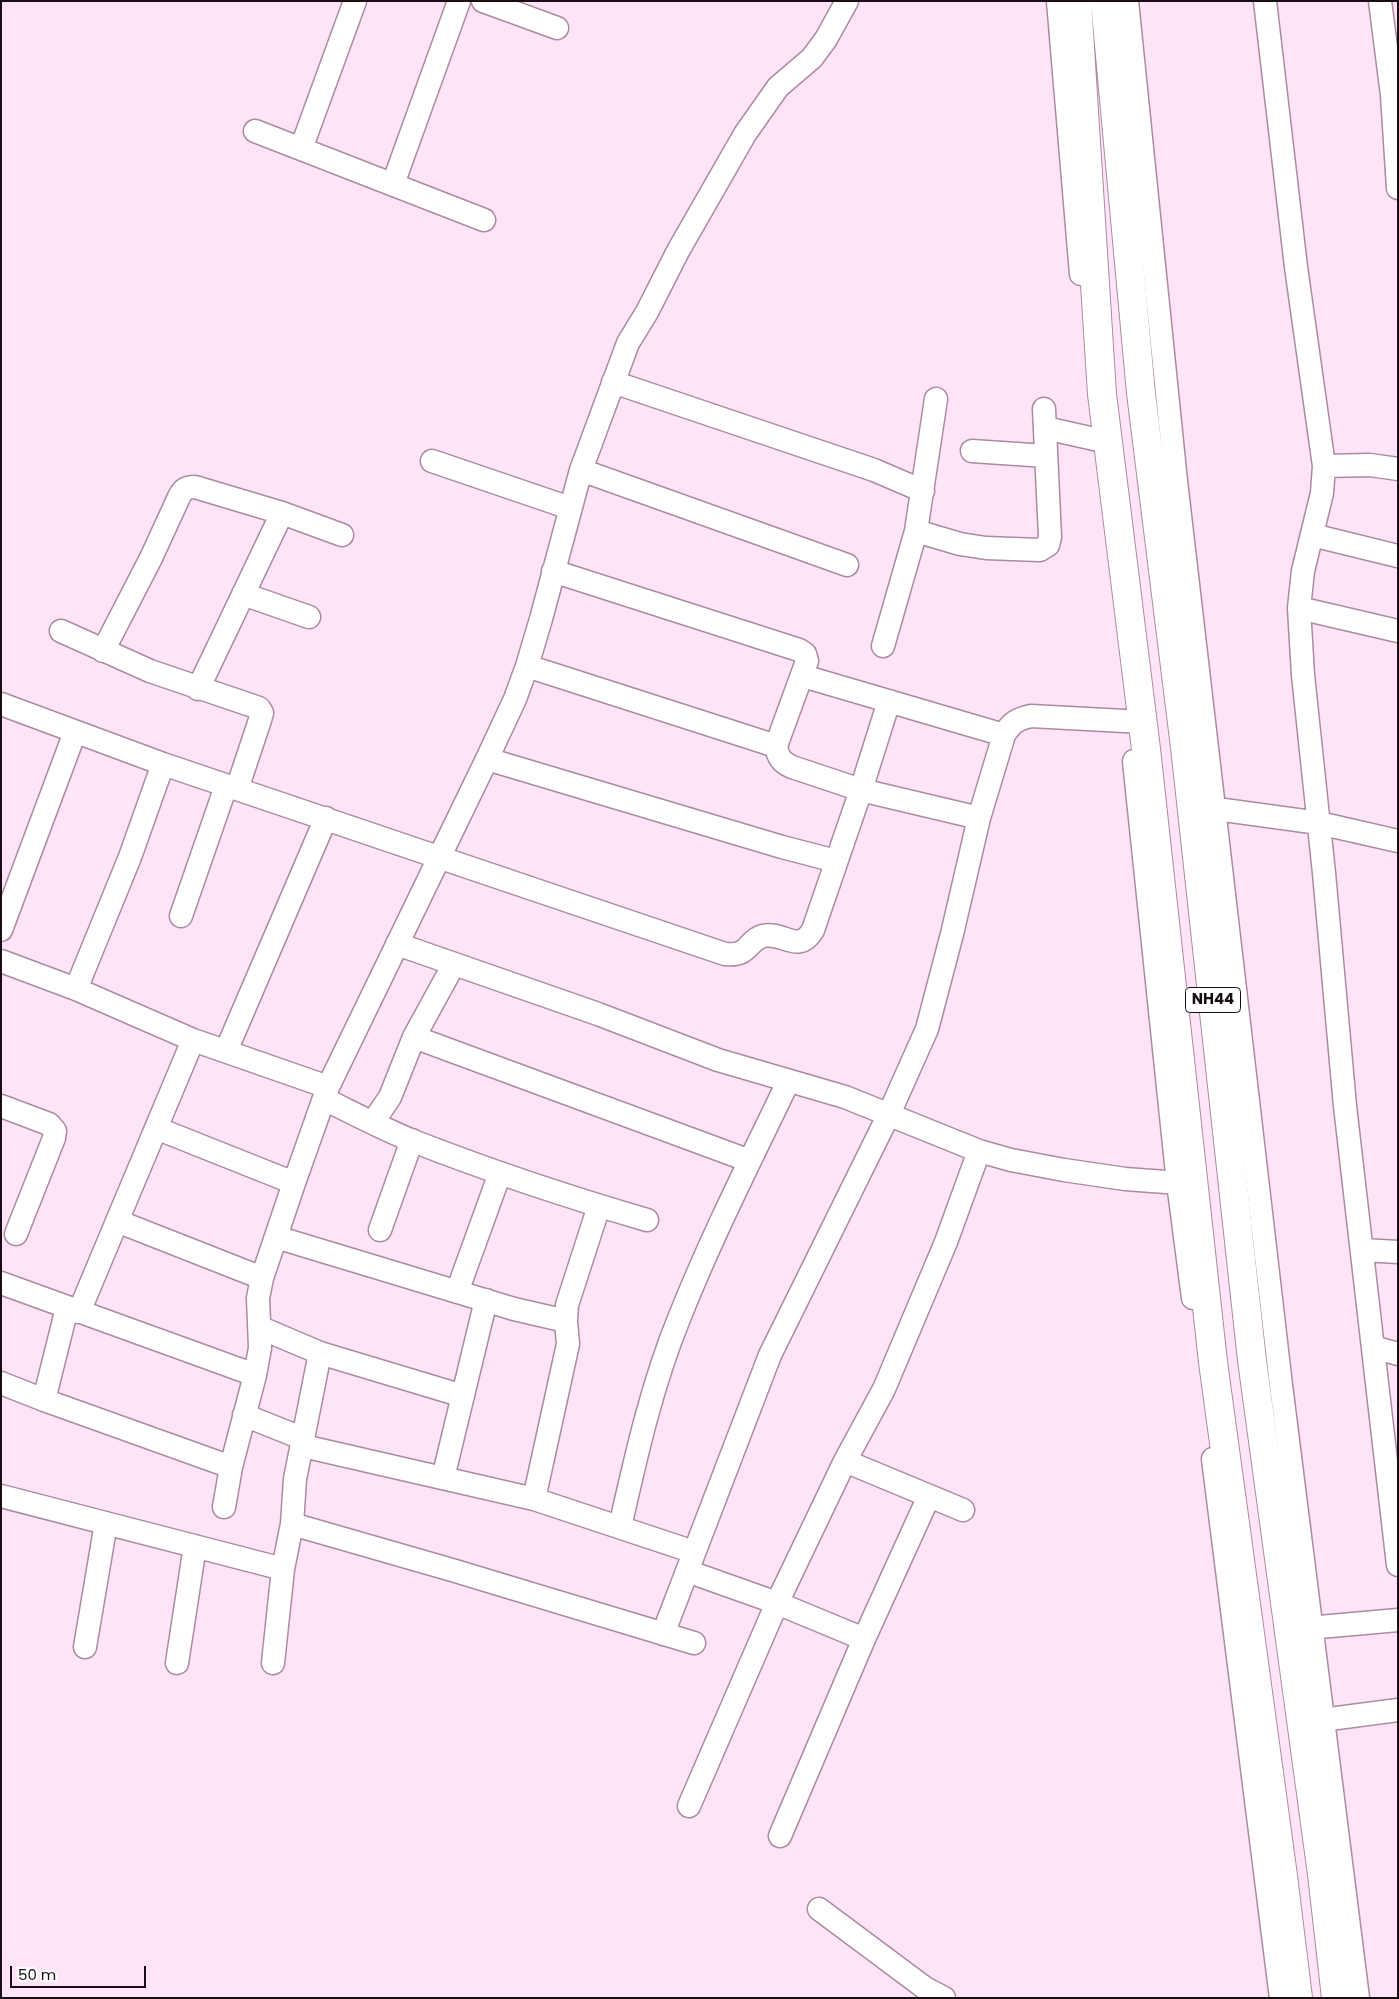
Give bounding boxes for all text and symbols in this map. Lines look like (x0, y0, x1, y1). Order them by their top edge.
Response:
road number: NH44 (1186, 988, 1240, 1012)
scale bar (12, 1956, 149, 1988)
text: 50 m (18, 1964, 56, 1985)

